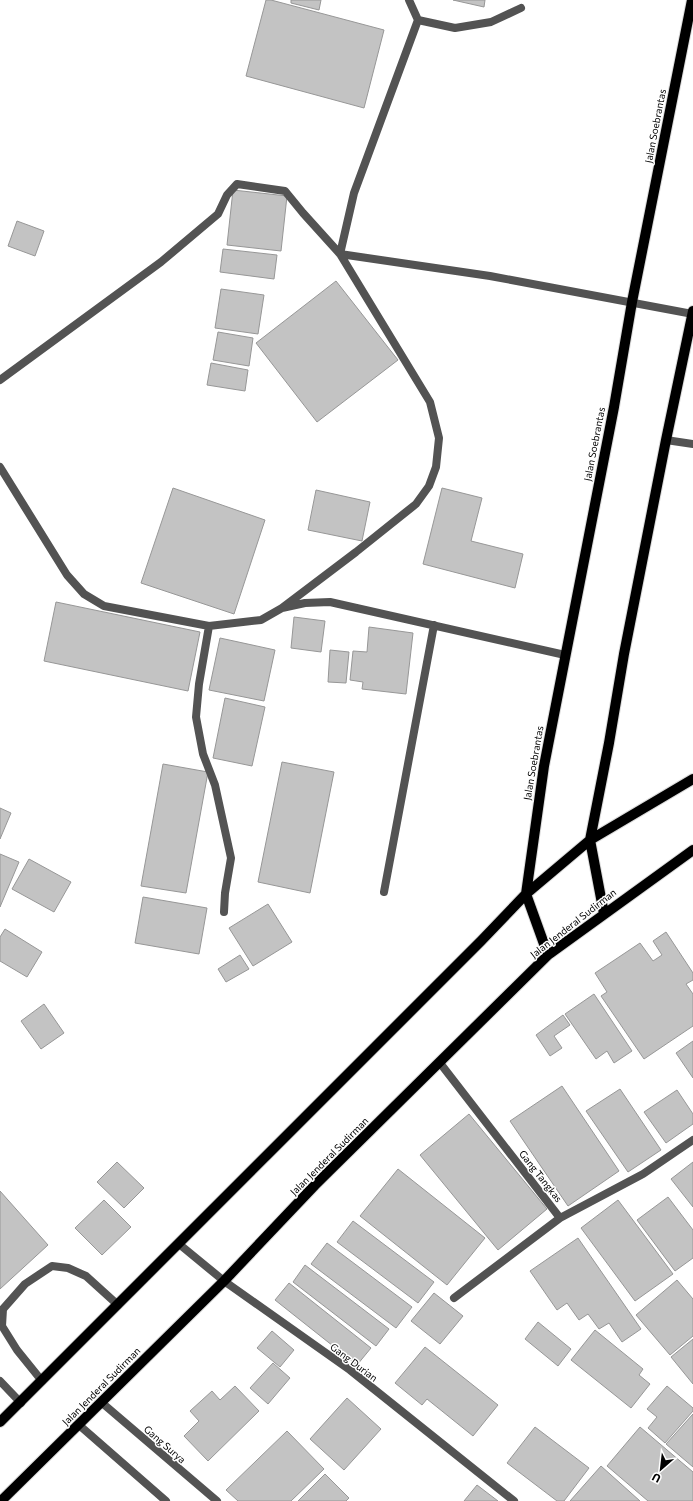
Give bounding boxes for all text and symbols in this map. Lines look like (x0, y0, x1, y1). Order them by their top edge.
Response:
street label: Jalan Soebrantas (642, 87, 668, 164)
street label: Jalan Soebrantas (581, 405, 607, 482)
street label: Jalan Soebrantas (521, 724, 546, 801)
street label: Jalan Jenderal Sudirman (528, 886, 618, 960)
street label: Jalan Jenderal Sudirman (287, 1114, 371, 1198)
street label: Gang Tangkas (517, 1148, 565, 1205)
street label: Gang Durian (328, 1340, 380, 1384)
street label: Jalan Jenderal Sudirman (59, 1344, 143, 1428)
street label: Gang Surya (142, 1423, 188, 1465)
north arrow (641, 1449, 681, 1489)
text: U (649, 1471, 663, 1486)

